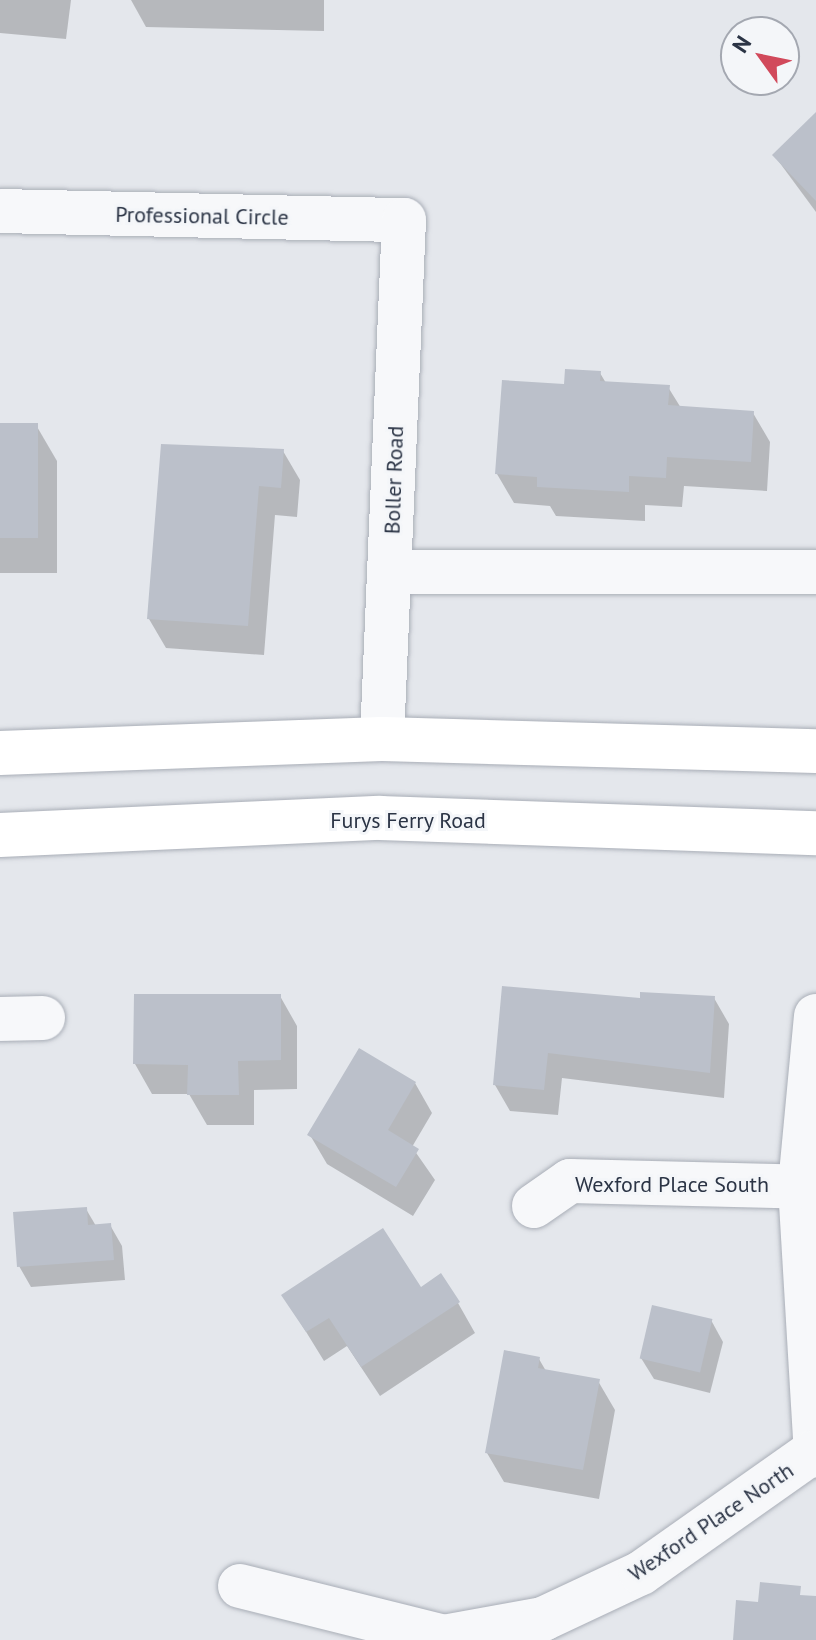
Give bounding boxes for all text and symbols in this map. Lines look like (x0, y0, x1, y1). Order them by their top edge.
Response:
north arrow (720, 16, 800, 96)
text: N (726, 30, 757, 58)
street label: Professional Circle (115, 201, 289, 231)
street label: Boller Road (379, 425, 409, 535)
street label: Furys Ferry Road (330, 808, 486, 834)
street label: Wexford Place South (575, 1172, 769, 1198)
street label: Wexford Place North (623, 1457, 799, 1587)

